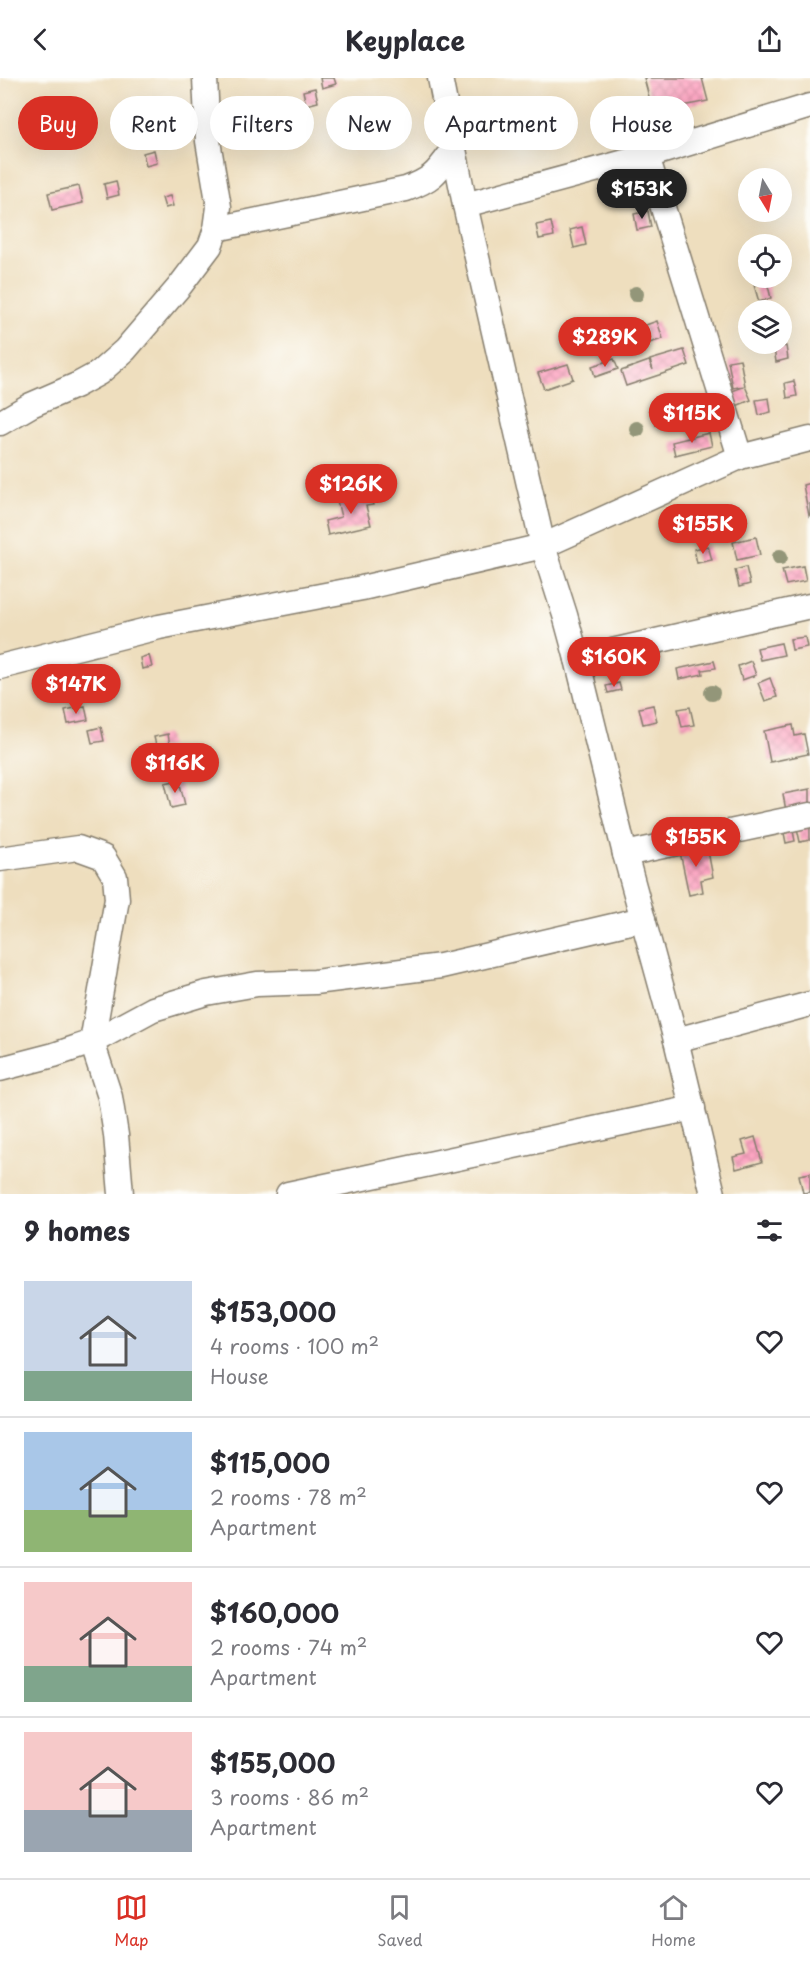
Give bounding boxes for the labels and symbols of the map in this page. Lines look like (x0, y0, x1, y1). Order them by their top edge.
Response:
north arrow (738, 168, 792, 222)
pin: $153K (600, 169, 684, 220)
pin: $289K (563, 317, 647, 368)
pin: $115K (650, 393, 734, 444)
pin: $126K (309, 464, 393, 515)
pin: $155K (661, 504, 745, 555)
pin: $160K (572, 637, 656, 688)
pin: $147K (34, 664, 118, 715)
pin: $116K (133, 743, 217, 794)
pin: $155K (654, 817, 738, 868)

